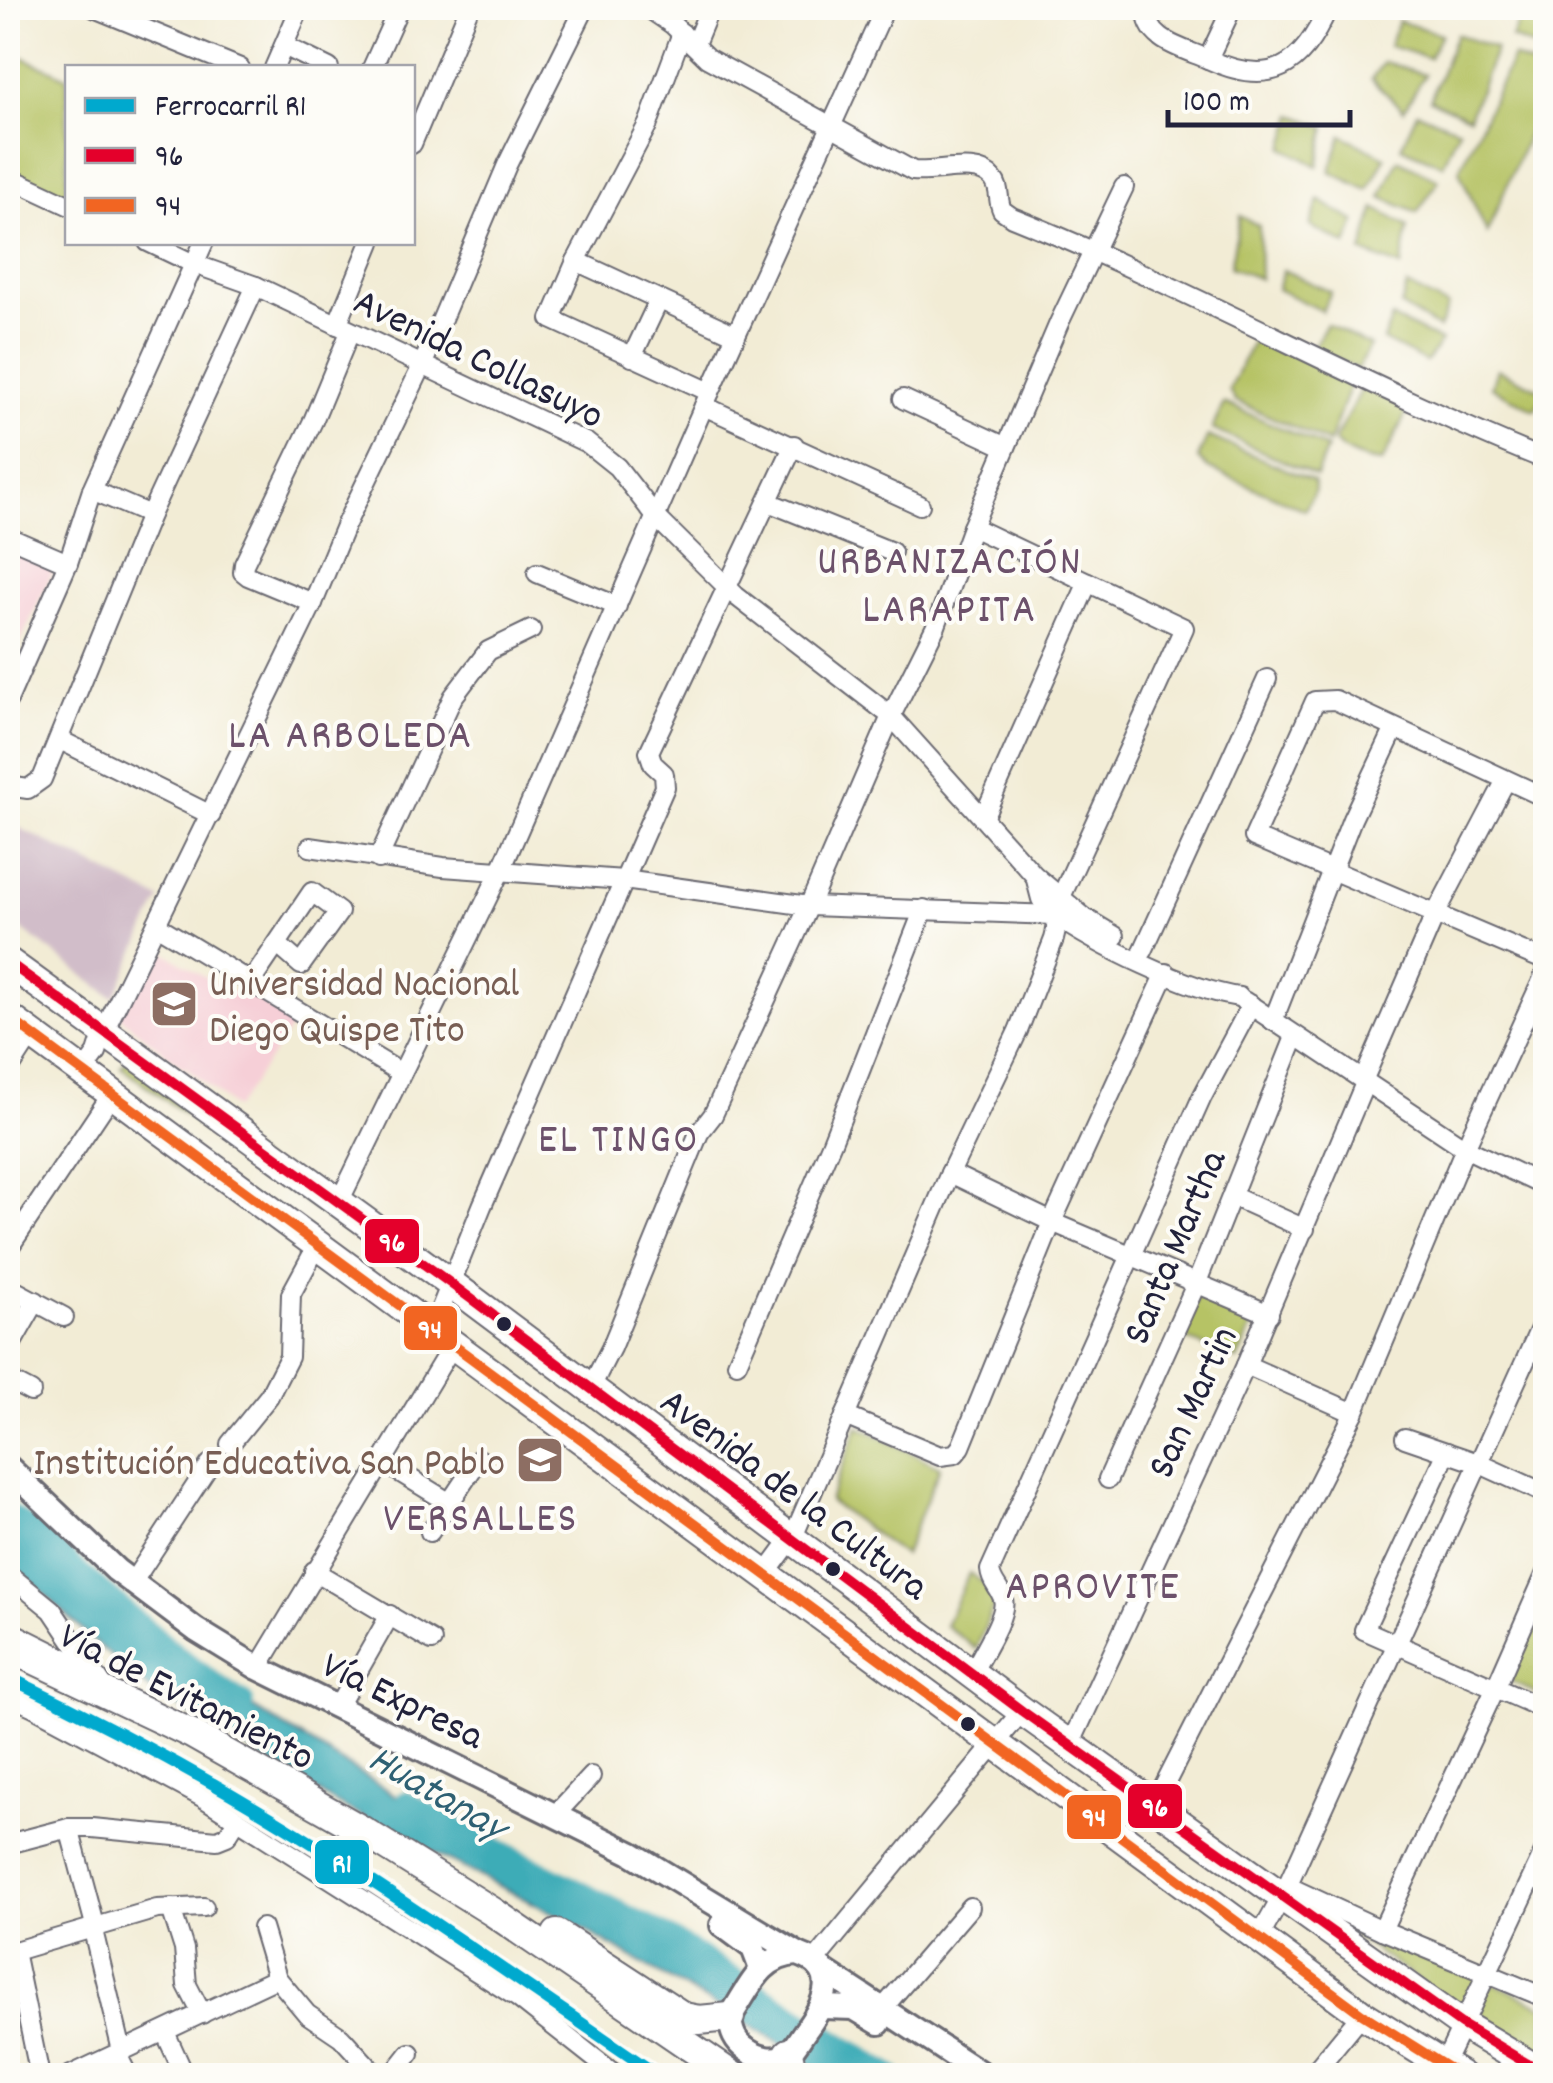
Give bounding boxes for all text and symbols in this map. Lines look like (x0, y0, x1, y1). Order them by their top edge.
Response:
legend (65, 65, 415, 245)
scale bar (1168, 65, 1350, 127)
text: 100 m (1183, 83, 1250, 126)
text: Ferrocarril R1 (155, 88, 306, 131)
text: 96 (155, 138, 183, 181)
text: 94 (155, 188, 181, 231)
street label: Avenida Collasuyo (342, 277, 612, 447)
district label: URBANIZACIÓN LARAPITA (817, 535, 1083, 643)
district label: LA ARBOLEDA (228, 709, 474, 769)
place label: Universidad Nacional Diego Quispe Tito (209, 959, 519, 1062)
school or university icon: Universidad Nacional Diego Quispe Tito (148, 978, 200, 1030)
district label: EL TINGO (538, 1113, 700, 1173)
street label: Santa Martha (1111, 1141, 1245, 1355)
line badge: 96 (363, 1217, 421, 1265)
text: 96 (379, 1226, 405, 1266)
line badge: 94 (402, 1304, 459, 1352)
text: 94 (418, 1313, 442, 1353)
unlabelled marker (494, 1314, 514, 1334)
street label: San Martin (1136, 1318, 1256, 1489)
street label: Avenida de la Cultura (646, 1377, 939, 1618)
school or university icon: Institución Educativa San Pablo (514, 1434, 566, 1486)
place label: Institución Educativa San Pablo (33, 1438, 505, 1495)
district label: VERSALLES (383, 1492, 579, 1552)
unlabelled marker (823, 1559, 843, 1579)
district label: APROVITE (1005, 1560, 1181, 1620)
street label: Vía de Evitamiento (48, 1611, 322, 1789)
street label: Vía Expresa (310, 1640, 493, 1768)
unlabelled marker (958, 1714, 978, 1734)
water label: Huatanay (355, 1732, 521, 1863)
line badge: 96 (1126, 1782, 1184, 1830)
text: 96 (1142, 1791, 1168, 1831)
line badge: 94 (1065, 1793, 1123, 1841)
text: 94 (1082, 1801, 1106, 1841)
line badge: R1 (313, 1838, 371, 1886)
text: R1 (332, 1847, 352, 1887)

